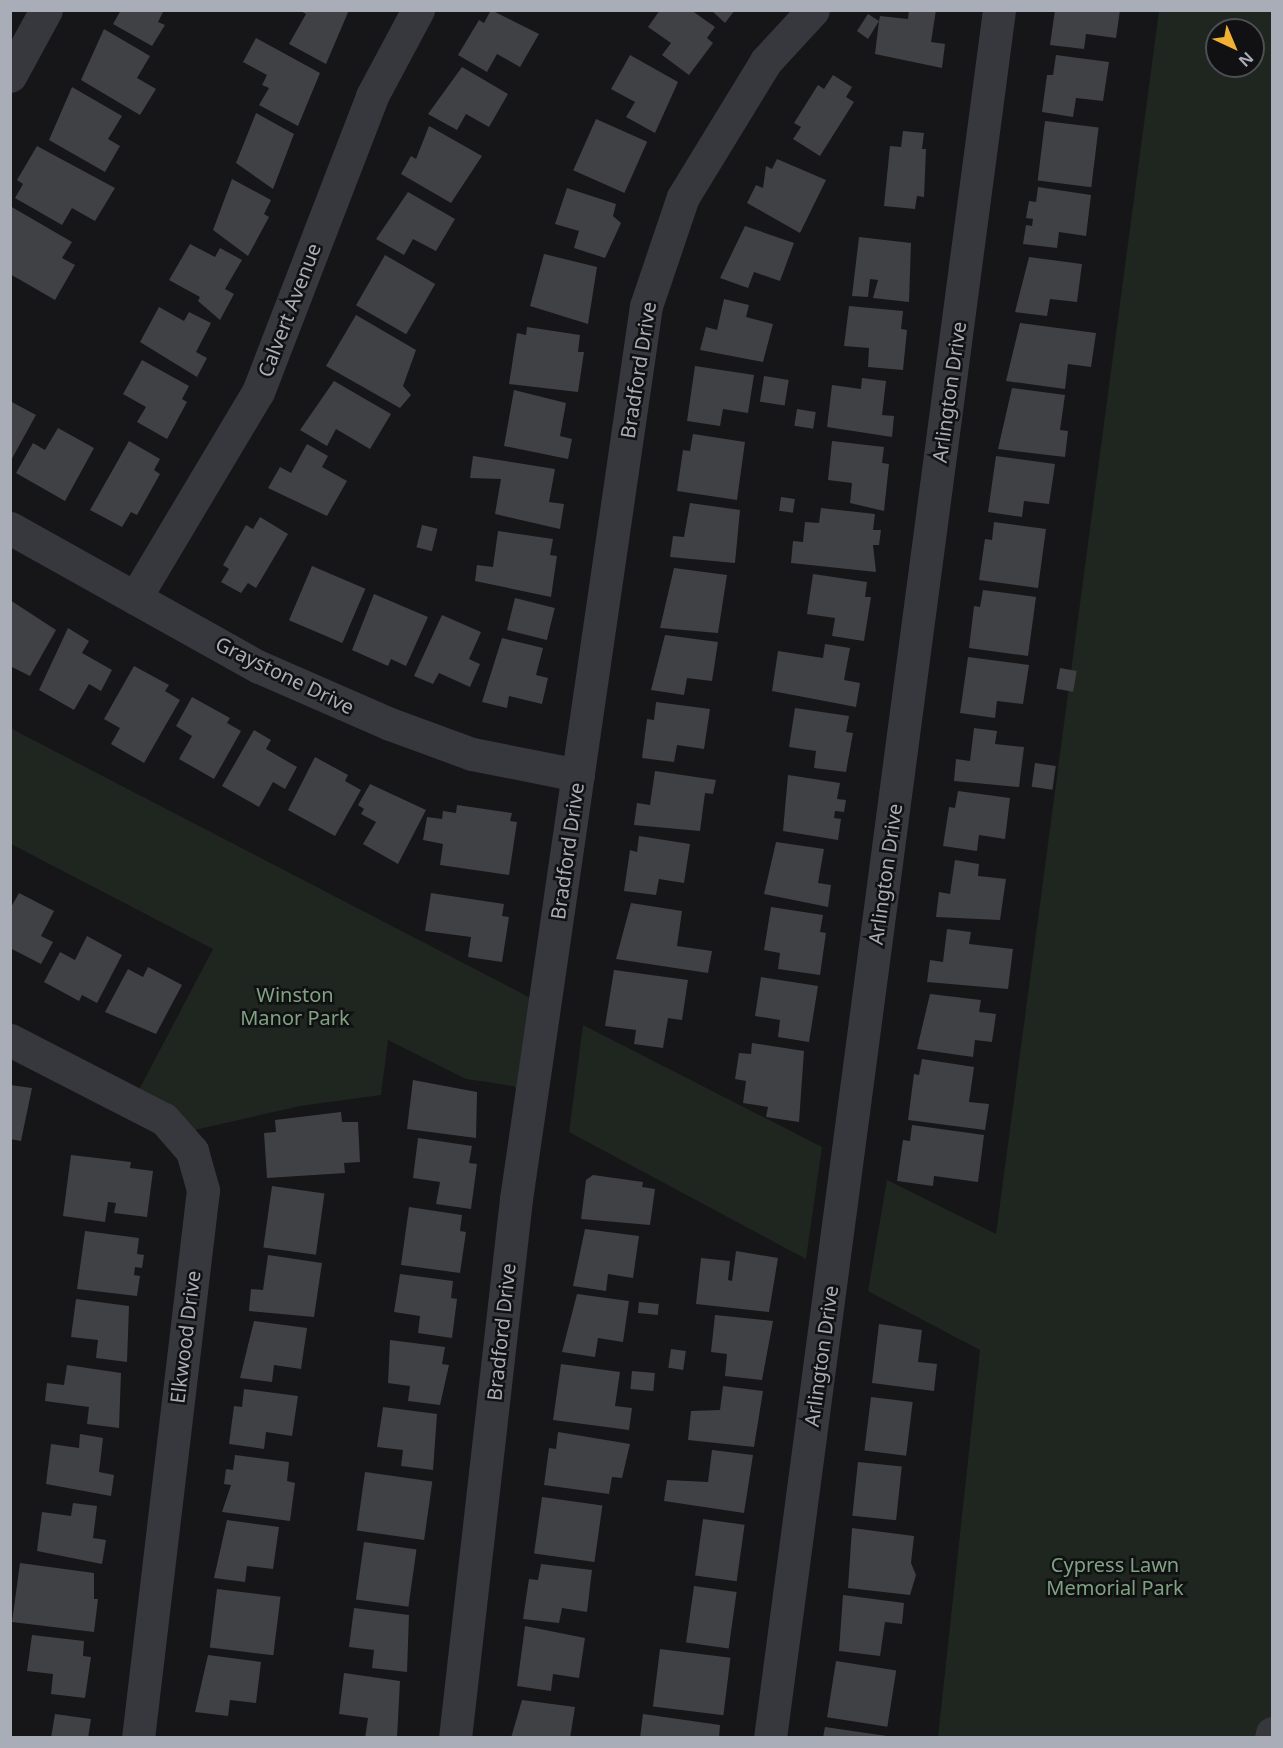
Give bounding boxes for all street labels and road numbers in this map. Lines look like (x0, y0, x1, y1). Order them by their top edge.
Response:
street label: Calvert Avenue (252, 240, 326, 380)
street label: Bradford Drive (615, 300, 661, 440)
street label: Arlington Drive (927, 320, 971, 464)
street label: Graystone Drive (212, 631, 358, 719)
street label: Bradford Drive (546, 781, 588, 921)
street label: Arlington Drive (863, 802, 907, 946)
street label: Bradford Drive (482, 1262, 520, 1402)
street label: Elkwood Drive (165, 1269, 205, 1405)
street label: Arlington Drive (799, 1284, 843, 1428)

